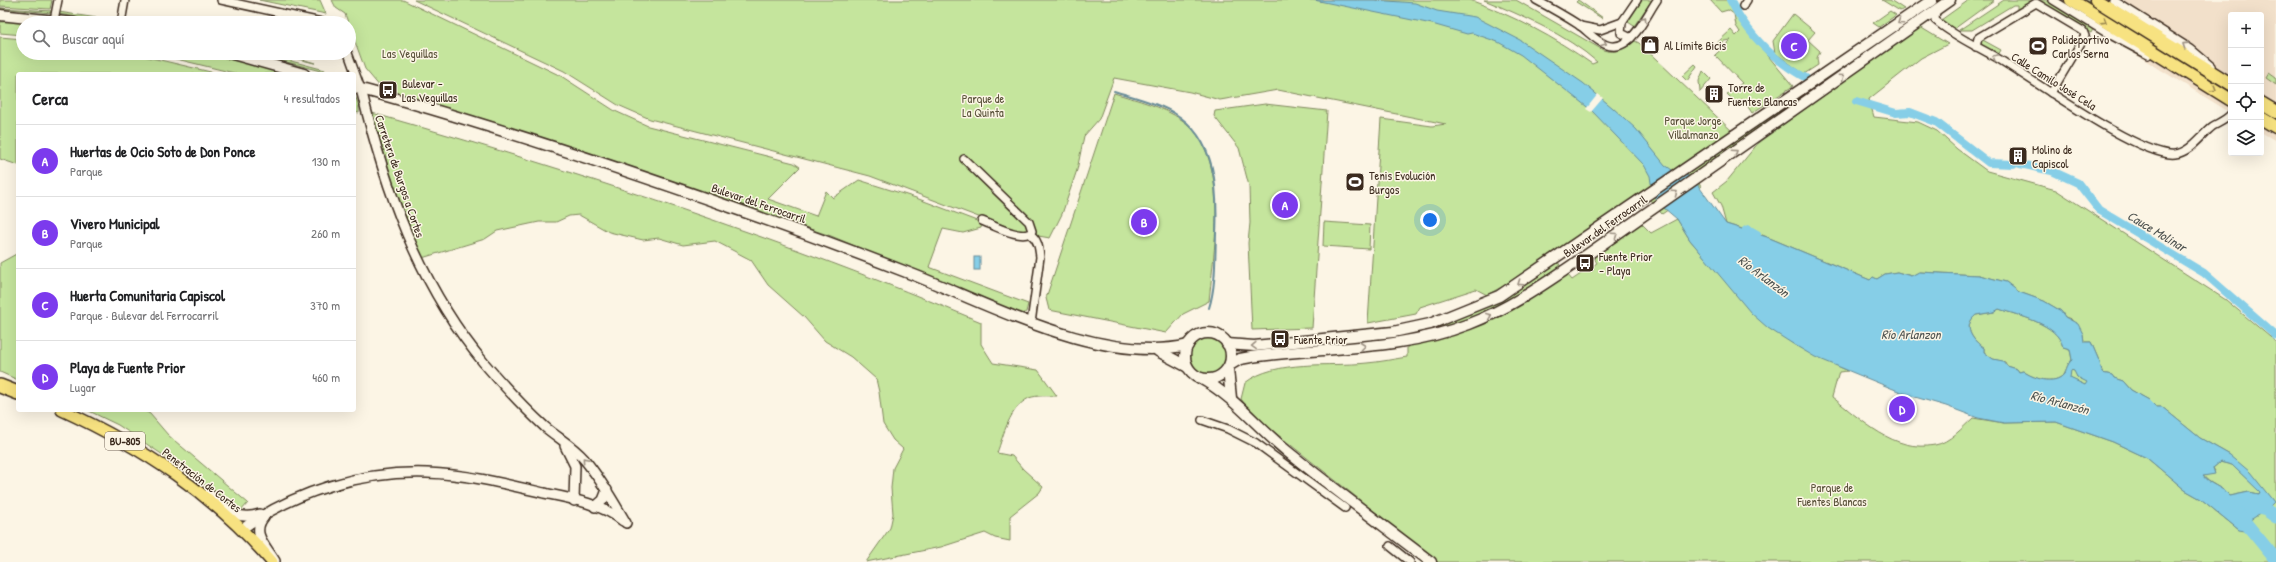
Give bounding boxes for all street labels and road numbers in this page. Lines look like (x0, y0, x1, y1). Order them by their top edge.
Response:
street label: Calle Camilo José Cela (2008, 48, 2100, 114)
street label: Carretera de Burgos a Cortes (371, 112, 429, 240)
street label: Bulevar del Ferrocarril (709, 179, 809, 227)
street label: Bulevar del Ferrocarril (1560, 190, 1651, 261)
road number: BU-805 (105, 432, 145, 450)
street label: Penetración de Cortes (159, 444, 245, 517)

